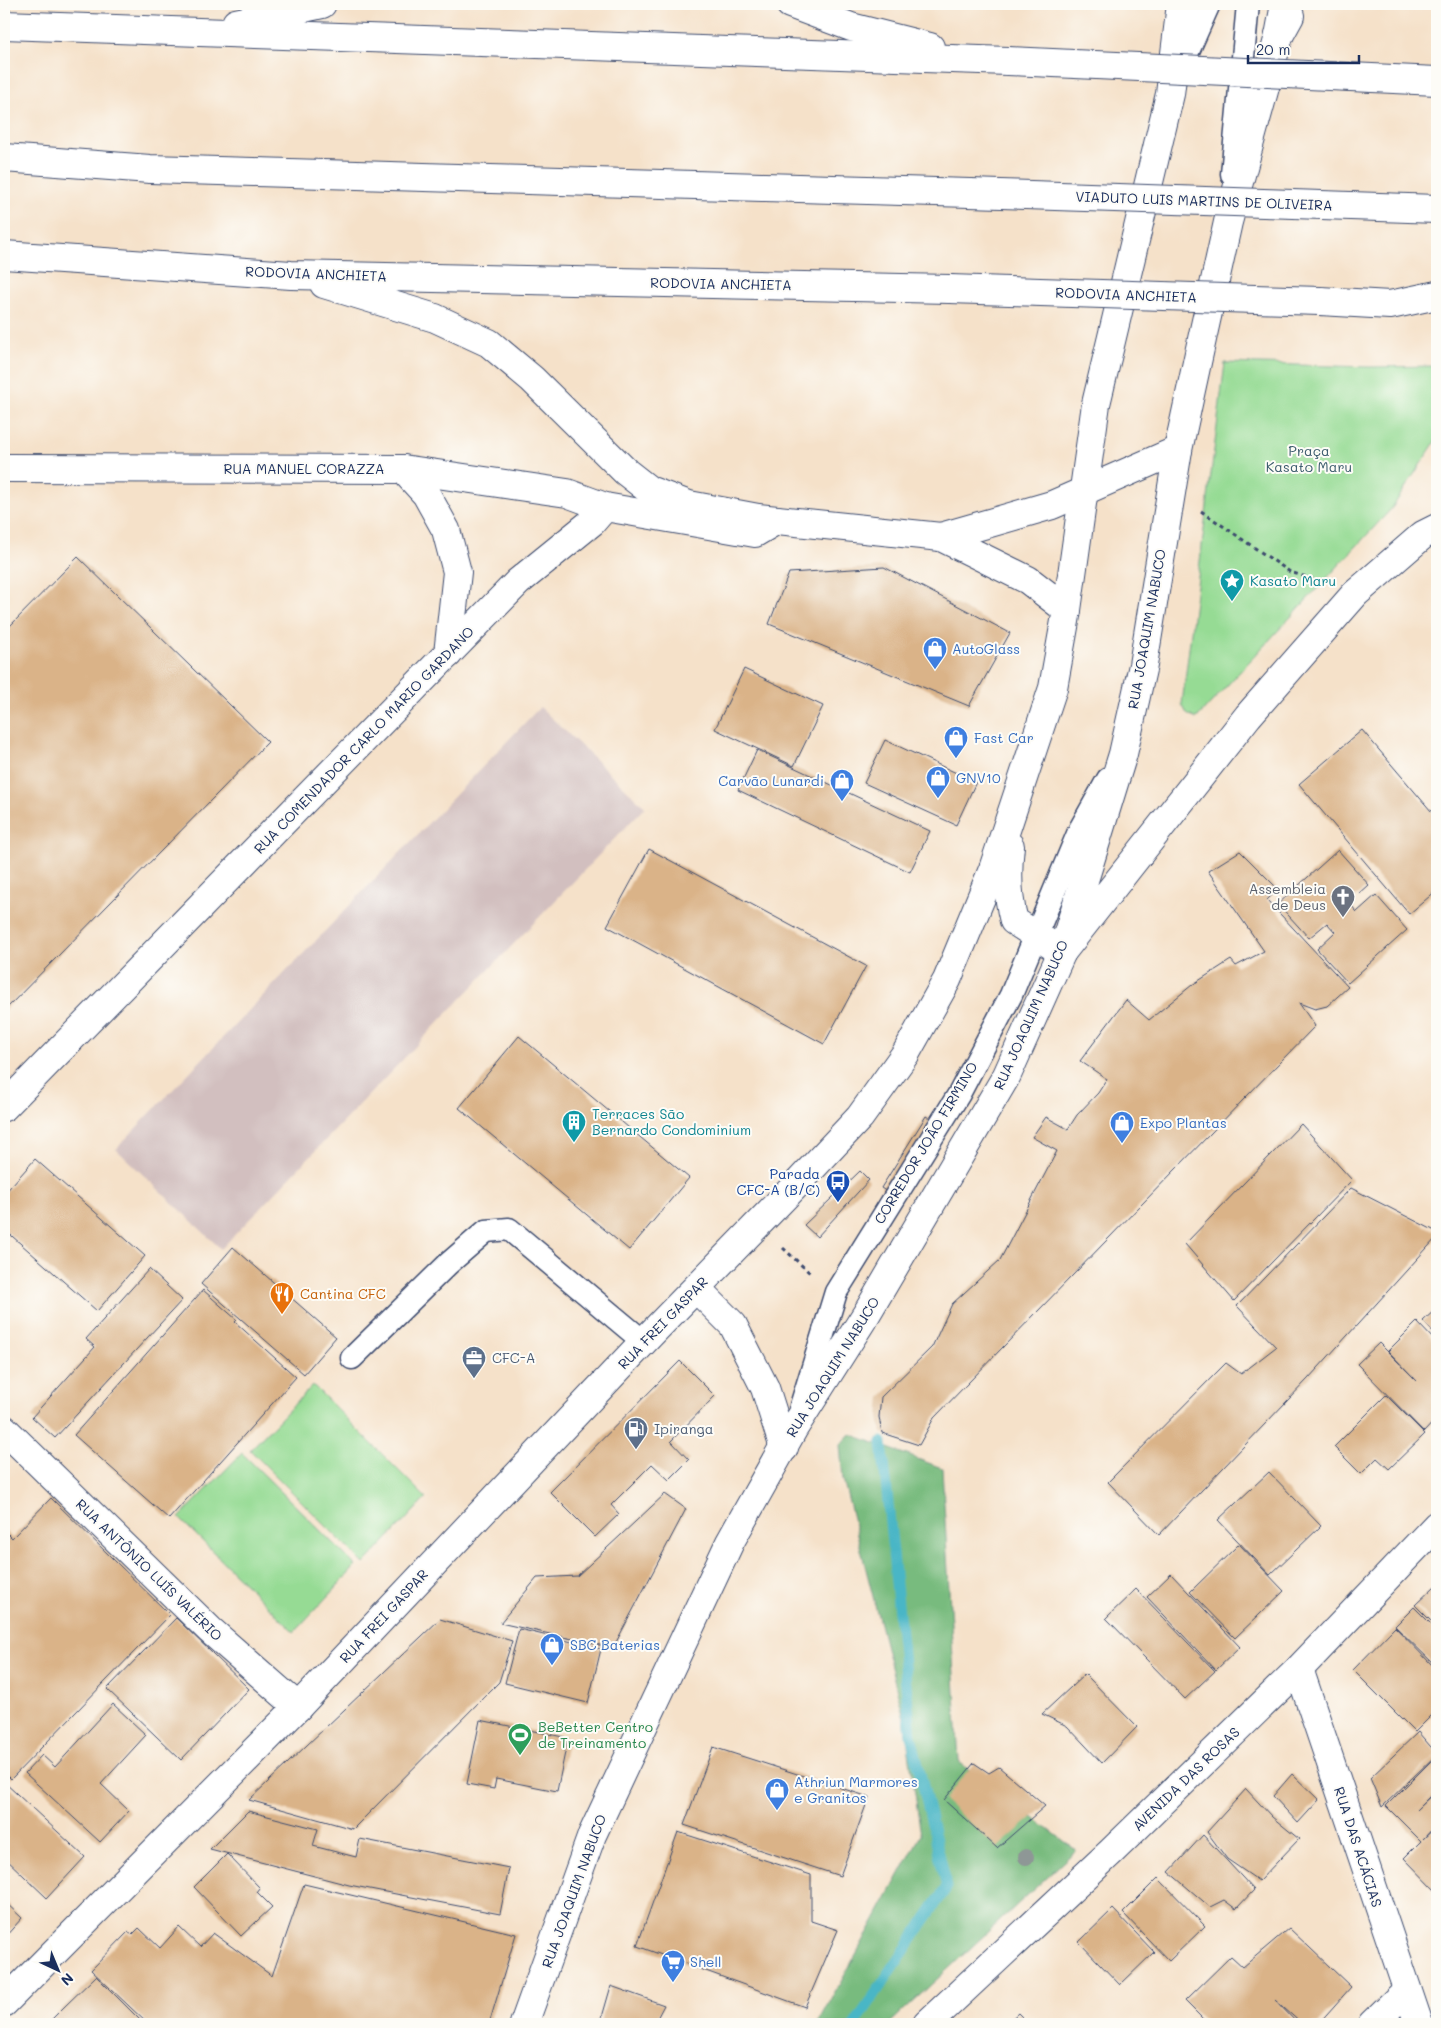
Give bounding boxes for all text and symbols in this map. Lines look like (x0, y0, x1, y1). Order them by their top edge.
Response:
scale bar (1248, 32, 1360, 64)
text: 20 m (1256, 39, 1290, 59)
street label: VIADUTO LUIS MARTINS DE OLIVEIRA (1075, 187, 1333, 214)
street label: RODOVIA ANCHIETA (245, 262, 387, 285)
street label: RODOVIA ANCHIETA (650, 273, 792, 294)
street label: RODOVIA ANCHIETA (1055, 283, 1197, 306)
park label: Praça Kasato Maru (1266, 441, 1352, 476)
street label: RUA MANUEL CORAZZA (223, 459, 385, 478)
street label: RUA JOAQUIM NABUCO (1123, 547, 1170, 710)
place icon: Kasato Maru (1219, 568, 1245, 602)
place label: Kasato Maru (1250, 571, 1336, 590)
street label: RUA COMENDADOR CARLO MARIO GARDANO (249, 622, 478, 858)
shop icon: AutoGlass (922, 636, 948, 670)
place label: AutoGlass (952, 639, 1020, 658)
shop icon: Fast Car (943, 725, 969, 759)
place label: Fast Car (974, 728, 1034, 747)
shop icon: GNV10 (925, 765, 951, 799)
shop icon: Carvão Lunardi (829, 768, 855, 802)
place label: GNV10 (956, 768, 1001, 787)
place label: Carvão Lunardi (718, 771, 824, 790)
place label: Assembleia de Deus (1249, 879, 1326, 914)
church icon: Assembleia de Deus (1330, 884, 1356, 918)
street label: RUA JOAQUIM NABUCO (989, 937, 1072, 1093)
street label: CORREDOR JOÃO FIRMINO (869, 1058, 982, 1227)
place label: Terraces São Bernardo Condominium (592, 1104, 751, 1139)
building icon: Terraces São Bernardo Condominium (561, 1109, 587, 1143)
shop icon: Expo Plantas (1109, 1110, 1135, 1144)
place label: Expo Plantas (1140, 1113, 1227, 1132)
place label: Parada CFC-A (B/C) (737, 1164, 820, 1199)
bus stop icon: Parada CFC-A (B/C) (825, 1169, 851, 1203)
street label: RUA FREI GASPAR (613, 1272, 712, 1373)
restaurant icon: Cantina CFC (269, 1281, 295, 1315)
place label: Cantina CFC (300, 1284, 386, 1303)
street label: RUA JOAQUIM NABUCO (782, 1293, 884, 1441)
office icon: CFC-A (461, 1345, 487, 1379)
place label: CFC-A (492, 1348, 535, 1367)
fuel station icon: Ipiranga (623, 1416, 649, 1450)
place label: Ipiranga (654, 1419, 713, 1438)
street label: RUA ANTÔNIO LUÍS VALÉRIO (72, 1494, 227, 1645)
street label: RUA FREI GASPAR (335, 1565, 432, 1667)
shop icon: SBC Baterias (539, 1632, 565, 1666)
place label: SBC Baterias (570, 1635, 660, 1654)
place label: BeBetter Centro de Treinamento (538, 1717, 653, 1752)
sports icon: BeBetter Centro de Treinamento (507, 1722, 533, 1756)
street label: AVENIDA DAS ROSAS (1128, 1722, 1243, 1835)
place label: Athriun Marmores e Granitos (794, 1772, 918, 1807)
shop icon: Athriun Marmores e Granitos (764, 1777, 790, 1811)
street label: RUA DAS ACÁCIAS (1330, 1784, 1387, 1910)
street label: RUA JOAQUIM NABUCO (537, 1811, 610, 1970)
north arrow (32, 1946, 82, 1996)
supermarket icon: Shell (660, 1949, 686, 1983)
place label: Shell (690, 1952, 721, 1971)
text: N (57, 1969, 78, 1990)

